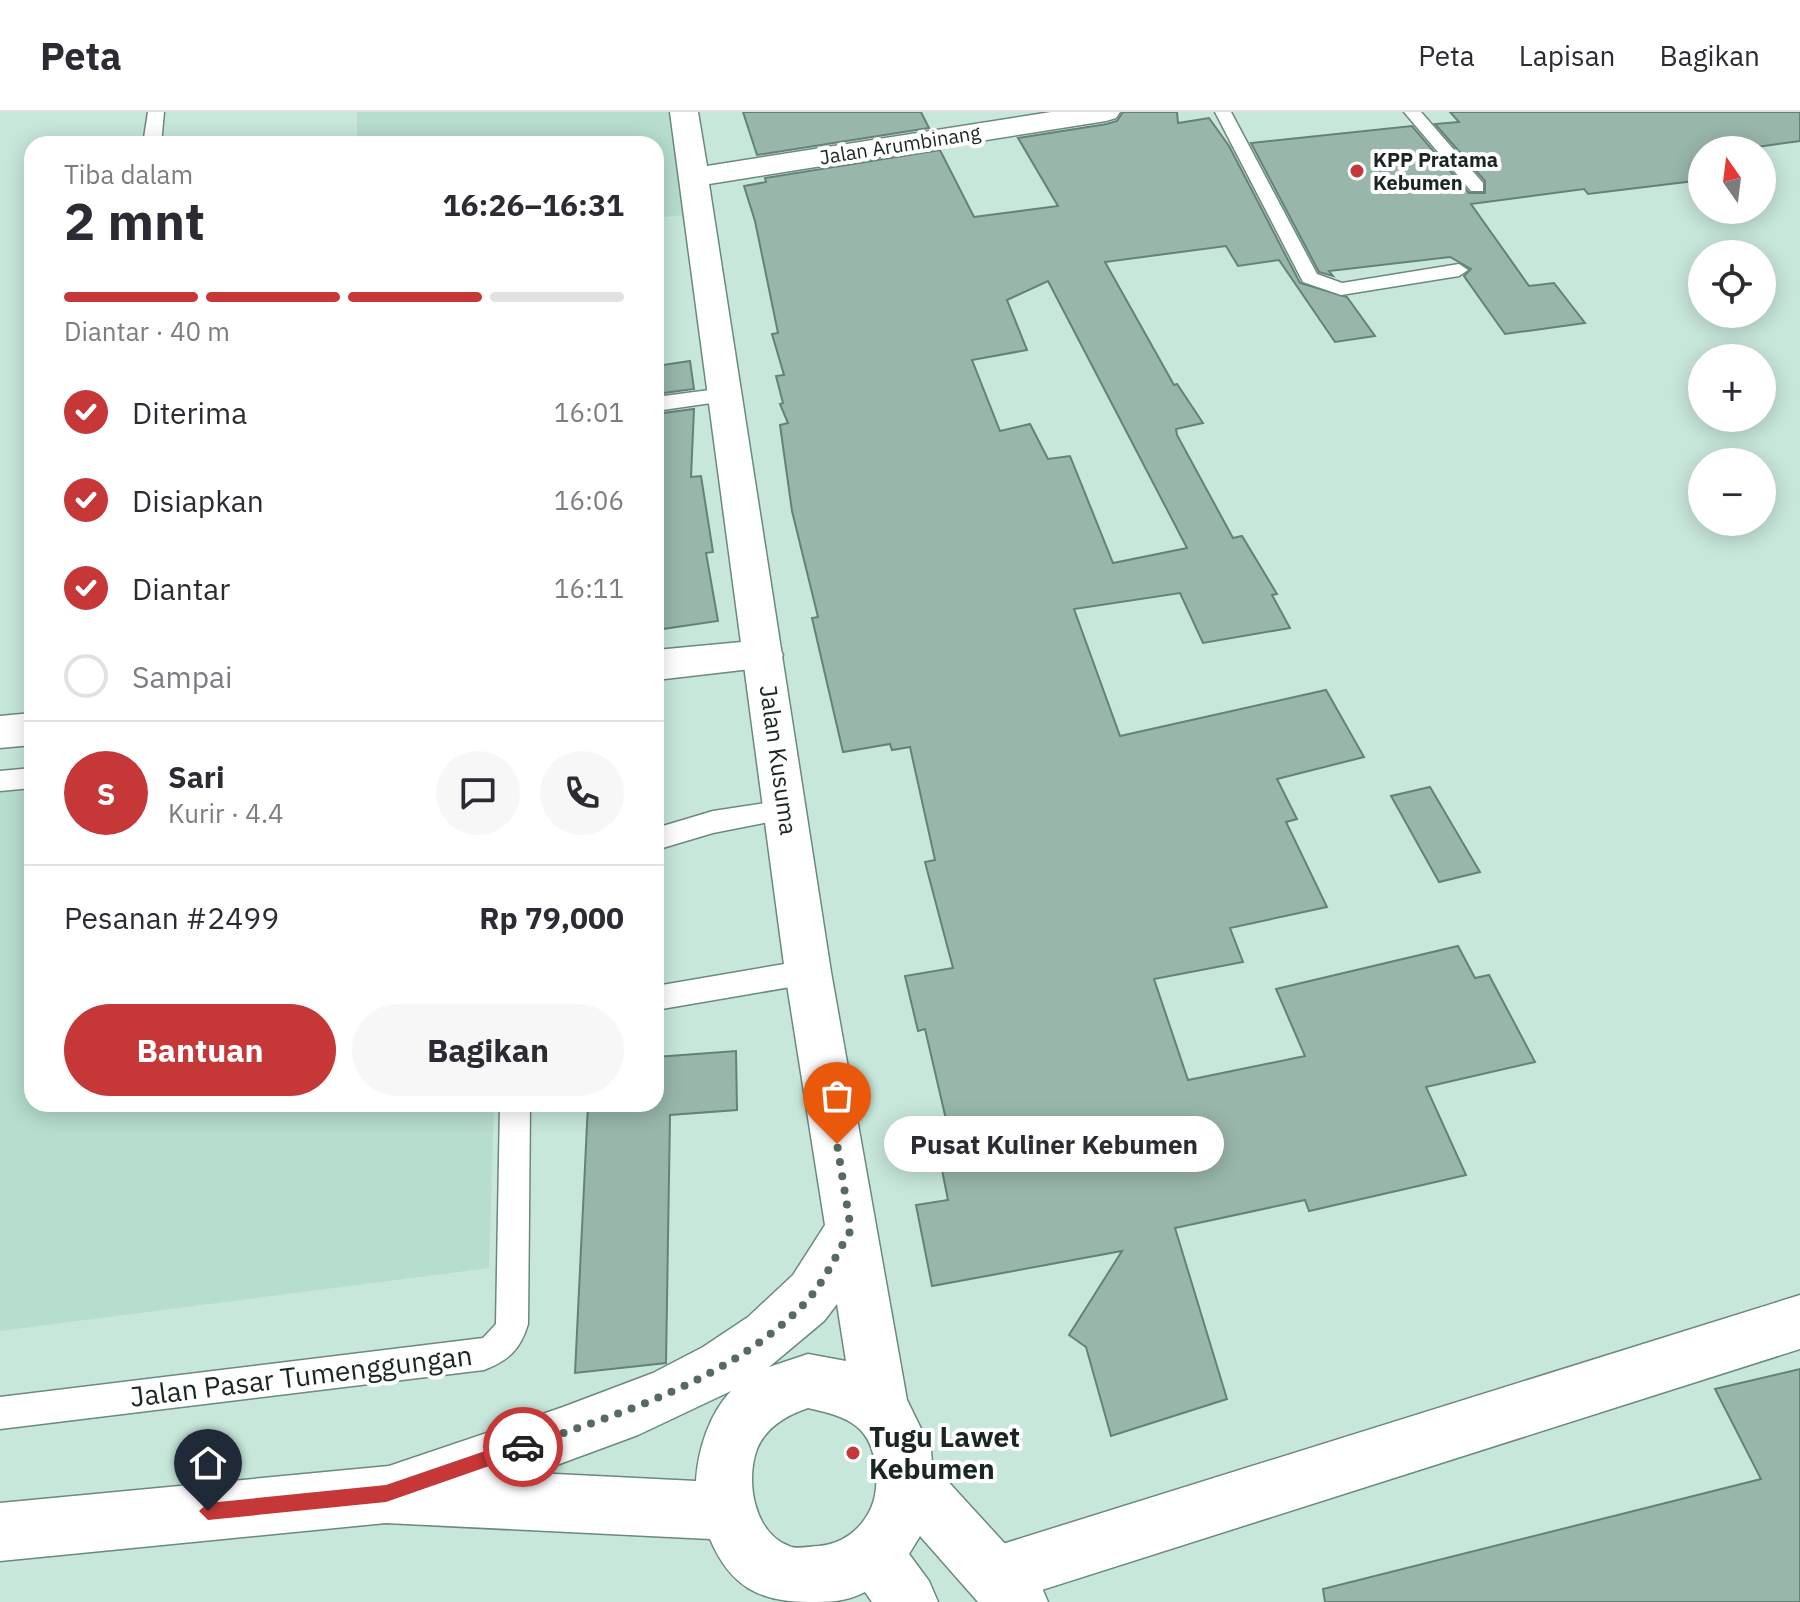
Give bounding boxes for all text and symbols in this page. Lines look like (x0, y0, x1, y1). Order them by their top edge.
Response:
text: Peta (40, 31, 122, 80)
text: Peta (1418, 37, 1475, 74)
text: Lapisan (1519, 37, 1616, 74)
text: Bagikan (1660, 37, 1760, 74)
street label: Jalan Arumbinang (817, 118, 983, 171)
north arrow (1688, 136, 1776, 224)
map controls (1688, 136, 1776, 536)
place label: KPP Pratama Kebumen (1373, 146, 1498, 196)
text: Tiba dalam (64, 157, 193, 191)
marker: KPP Pratama Kebumen (1348, 162, 1366, 180)
text: 16:26–16:31 (443, 185, 624, 224)
text: 2 mnt (64, 187, 205, 254)
button: locate (1688, 240, 1776, 328)
text: Diantar · 40 m (64, 314, 230, 348)
button: + (1688, 344, 1776, 432)
icon: check (64, 390, 108, 434)
text: Diterima (132, 393, 247, 432)
text: 16:01 (554, 395, 624, 429)
button: − (1688, 448, 1776, 536)
icon: check (64, 478, 108, 522)
text: Disiapkan (132, 481, 264, 520)
text: 16:06 (554, 483, 624, 517)
icon: check (64, 566, 108, 610)
text: Diantar (132, 569, 230, 608)
text: 16:11 (554, 571, 624, 605)
text: Sampai (132, 657, 233, 696)
street label: Jalan Kusuma (753, 683, 805, 837)
button: chat (436, 751, 520, 835)
button: phone (540, 751, 624, 835)
text: Sari (168, 757, 225, 796)
text: S (97, 774, 115, 813)
text: Kurir · 4.4 (168, 796, 284, 830)
text: Pesanan #2499 (64, 898, 279, 937)
text: Rp 79,000 (479, 898, 624, 937)
button: Bantuan (64, 1004, 336, 1096)
button: Bagikan (352, 1004, 624, 1096)
pin (803, 1062, 871, 1144)
icon: bag (815, 1074, 859, 1118)
callout: Pusat Kuliner Kebumen (885, 1116, 1225, 1172)
text: Pusat Kuliner Kebumen (910, 1127, 1198, 1161)
street label: Jalan Pasar Tumenggungan (128, 1336, 474, 1415)
courier (483, 1407, 563, 1487)
place label: Tugu Lawet Kebumen (869, 1418, 1020, 1487)
icon: car (501, 1425, 545, 1469)
pin (174, 1429, 242, 1511)
icon: home (186, 1441, 230, 1485)
marker: Tugu Lawet Kebumen (844, 1444, 862, 1462)

